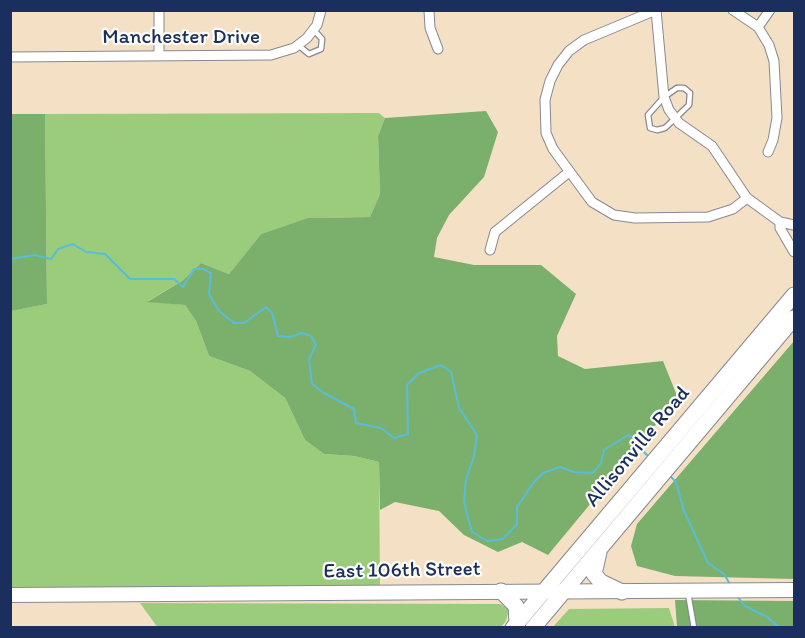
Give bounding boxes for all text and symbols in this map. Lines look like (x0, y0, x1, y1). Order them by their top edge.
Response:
street label: Manchester Drive (102, 25, 260, 51)
street label: Allisonville Road (580, 382, 696, 512)
street label: East 106th Street (323, 557, 481, 585)

